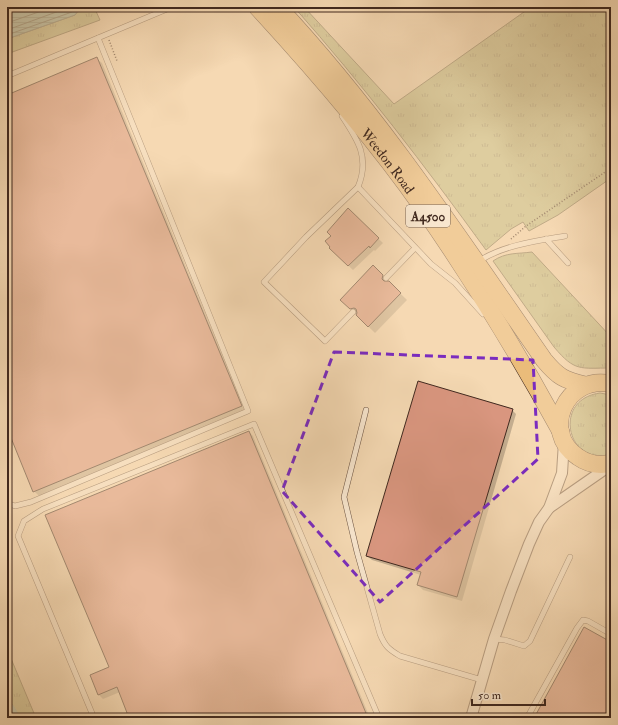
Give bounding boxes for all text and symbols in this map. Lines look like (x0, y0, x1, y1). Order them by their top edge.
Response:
street label: Weedon Road (356, 124, 418, 197)
road number: A4500 (406, 205, 450, 227)
scale bar (472, 681, 545, 707)
text: 50 m (478, 688, 502, 703)

